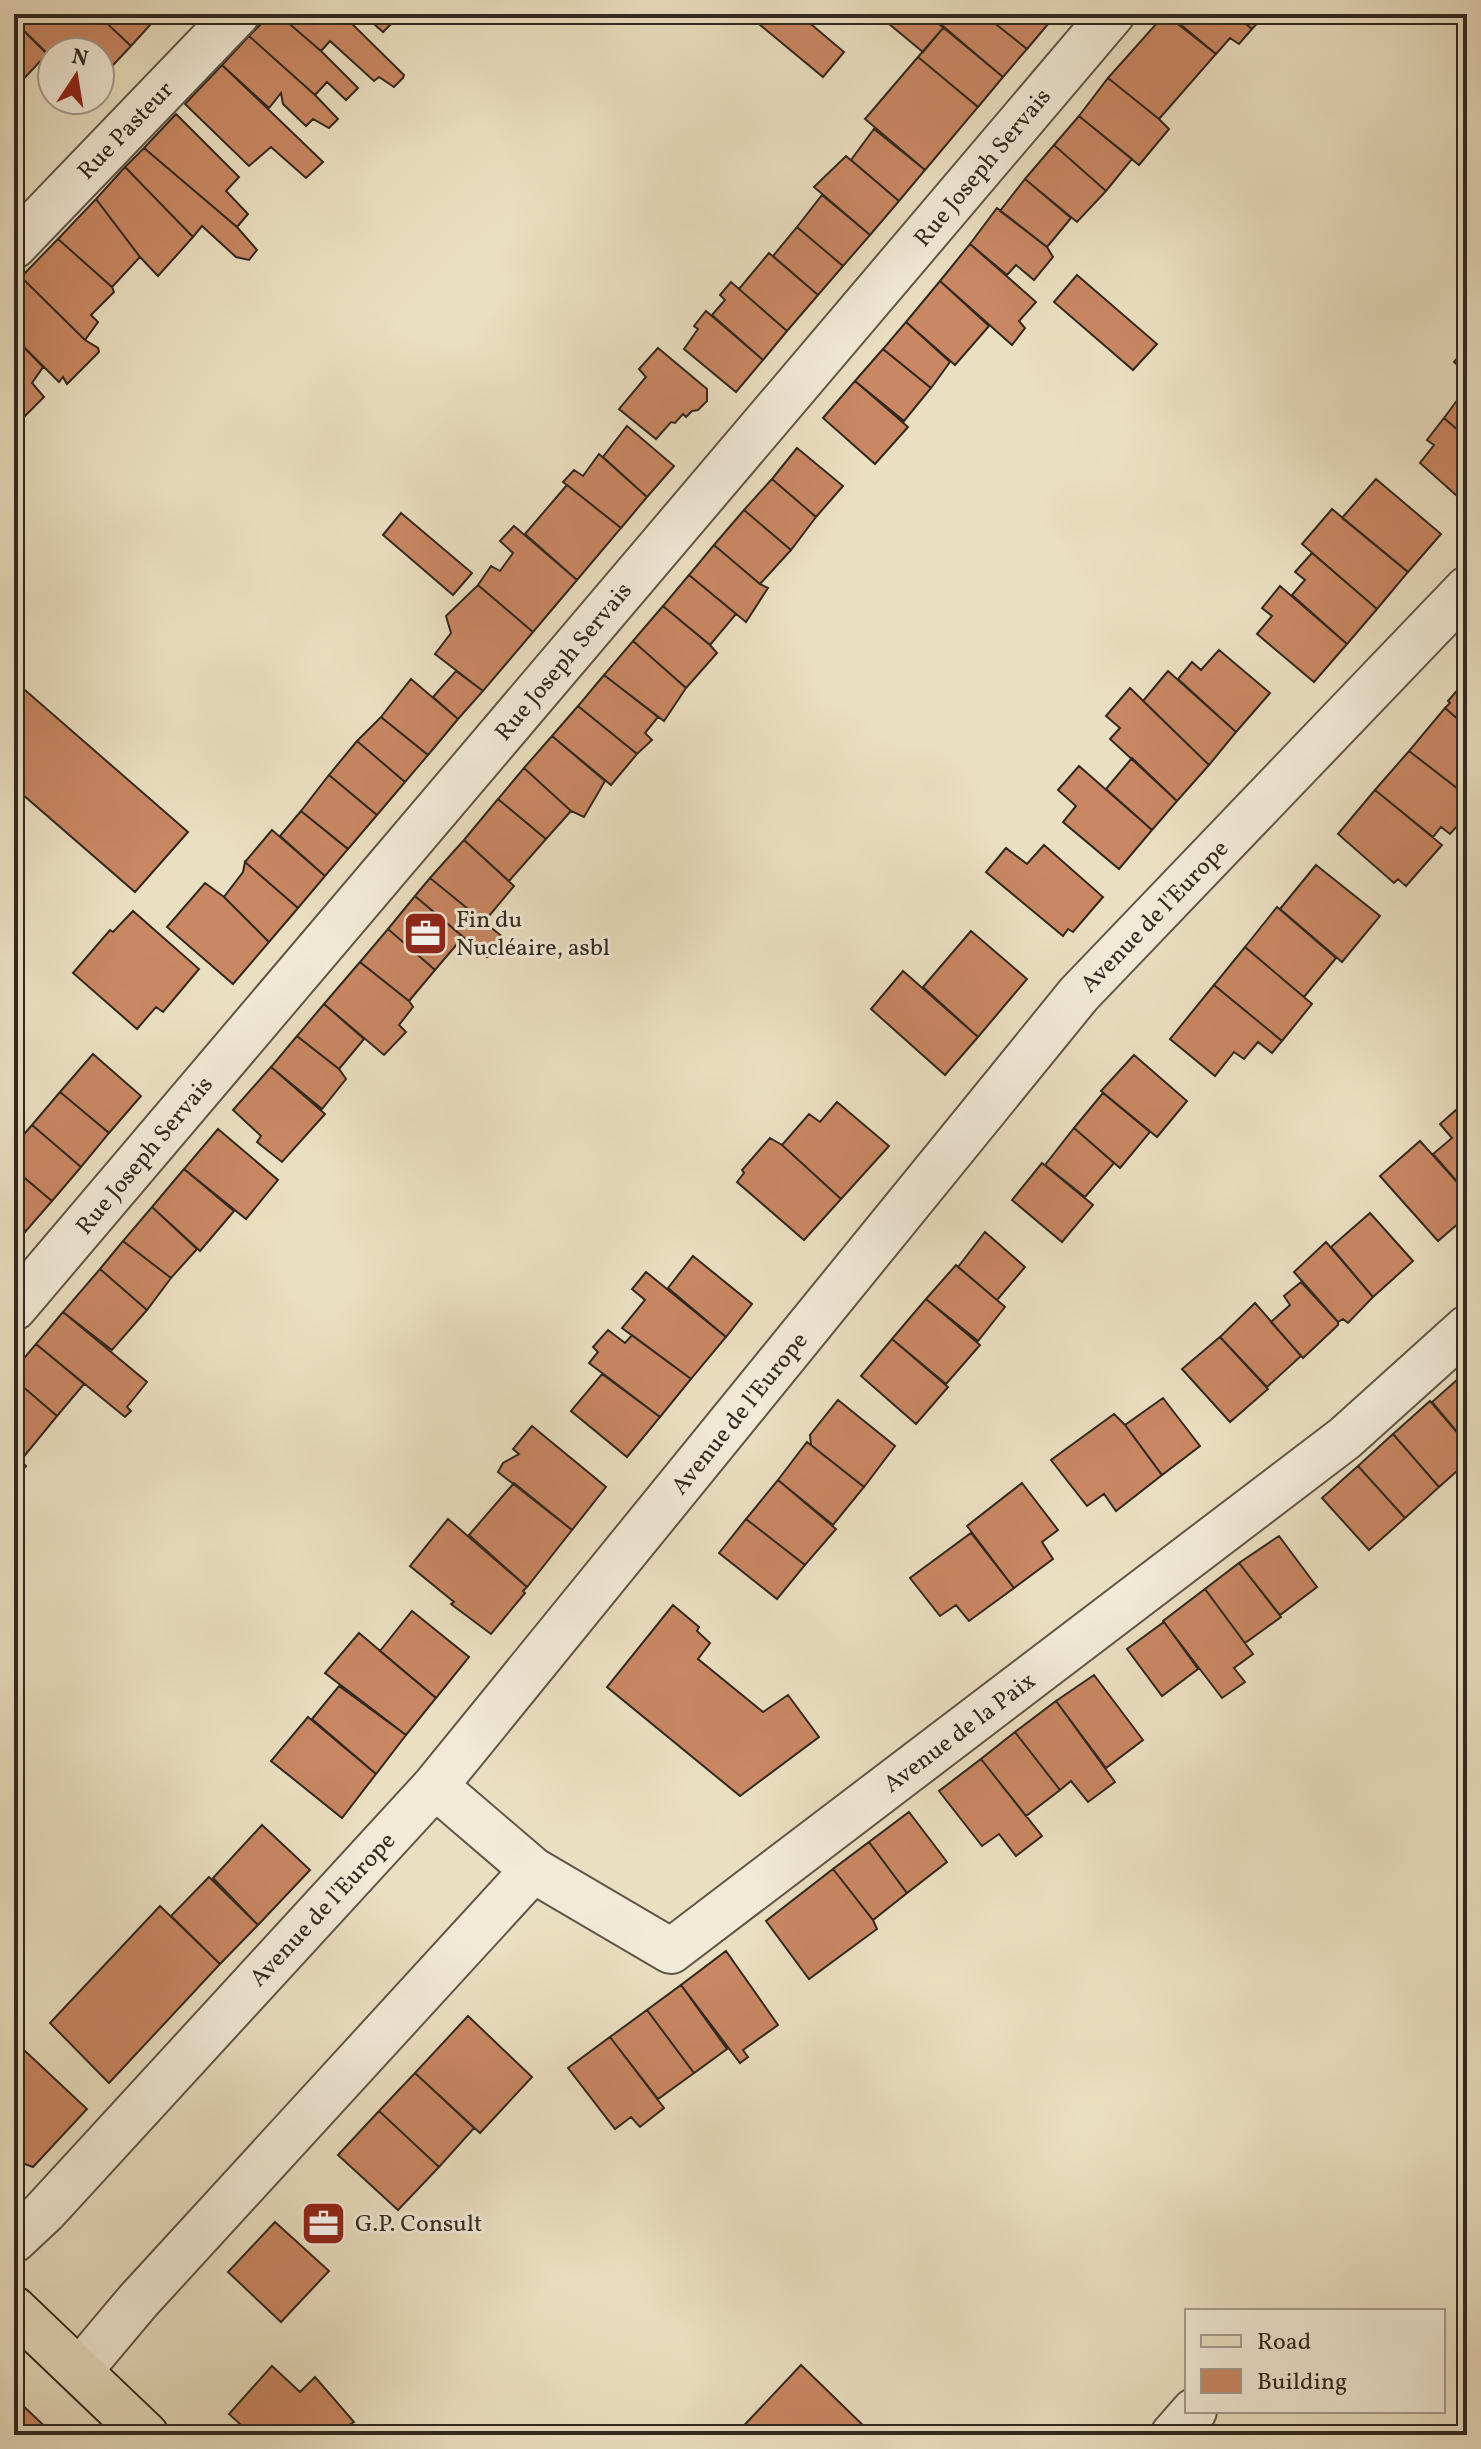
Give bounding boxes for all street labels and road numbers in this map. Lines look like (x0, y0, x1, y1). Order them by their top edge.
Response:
street label: Rue Pasteur (71, 74, 182, 188)
street label: Rue Joseph Servais (907, 82, 1060, 255)
street label: Rue Joseph Servais (488, 576, 641, 749)
street label: Avenue de l'Europe (1074, 833, 1237, 1001)
street label: Rue Joseph Servais (69, 1070, 222, 1243)
street label: Avenue de l'Europe (664, 1326, 817, 1503)
street label: Avenue de la Paix (877, 1665, 1043, 1802)
street label: Avenue de l'Europe (243, 1825, 404, 1995)

